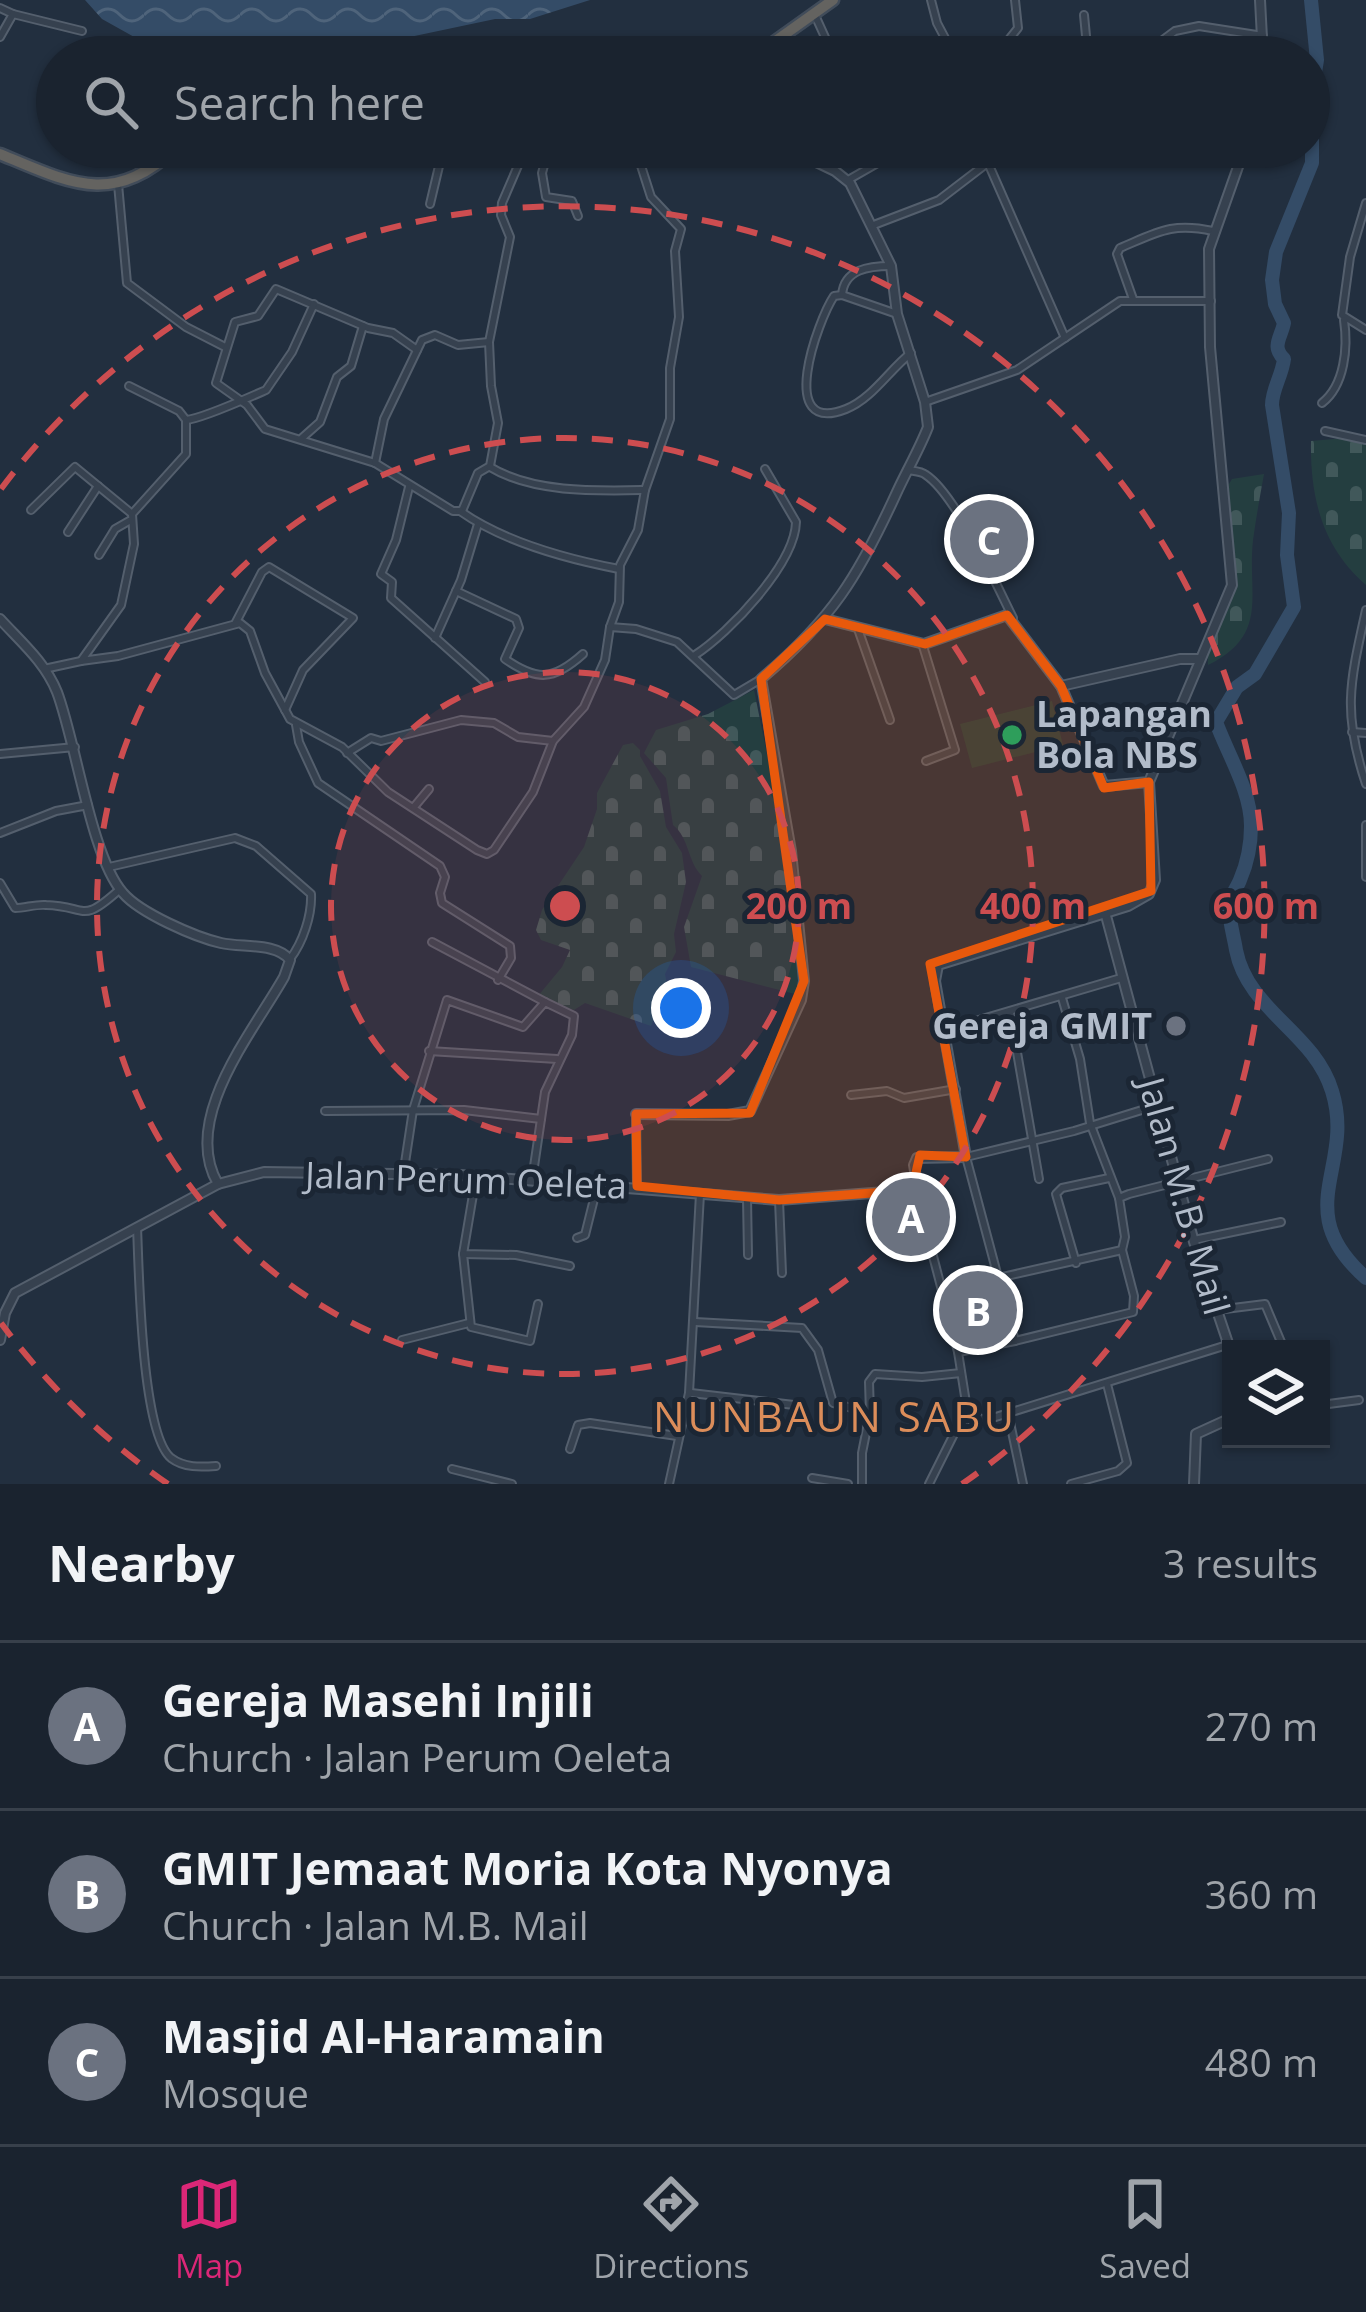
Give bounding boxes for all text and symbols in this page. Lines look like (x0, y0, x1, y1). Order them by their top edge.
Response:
search box (36, 36, 1330, 168)
icon: search (78, 69, 144, 135)
text: Search here (174, 72, 425, 133)
pin: C (950, 494, 1028, 584)
place label: Lapangan Bola NBS (1036, 689, 1212, 779)
marker: Lapangan Bola NBS (999, 722, 1025, 748)
text: 200 m (746, 881, 852, 930)
text: 400 m (980, 881, 1086, 930)
text: 600 m (1213, 881, 1319, 930)
centre of rings (544, 885, 586, 927)
your location (651, 978, 711, 1038)
place label: Gereja GMIT (932, 1001, 1152, 1050)
marker: Gereja GMIT (1163, 1013, 1189, 1039)
street label: Jalan M.B. Mail (1126, 1069, 1242, 1320)
street label: Jalan Perum Oeleta (301, 1149, 628, 1210)
pin: A (872, 1172, 950, 1262)
pin: B (939, 1265, 1017, 1355)
map controls (1222, 1340, 1330, 1448)
button: layers (1222, 1340, 1330, 1448)
district label: NUNBAUN SABU (653, 1387, 1017, 1444)
text: Nearby (48, 1527, 235, 1597)
text: 3 results (1163, 1536, 1318, 1589)
text: Gereja Masehi Injili (162, 1669, 594, 1730)
text: A (74, 1699, 100, 1752)
text: 270 m (1205, 1699, 1318, 1752)
text: Church · Jalan Perum Oeleta (162, 1730, 672, 1783)
text: GMIT Jemaat Moria Kota Nyonya (162, 1837, 893, 1898)
text: B (74, 1867, 100, 1920)
text: 360 m (1205, 1867, 1318, 1920)
text: Church · Jalan M.B. Mail (162, 1898, 589, 1951)
text: Masjid Al-Haramain (162, 2005, 605, 2066)
text: C (75, 2035, 99, 2088)
text: 480 m (1205, 2035, 1318, 2088)
text: Mosque (162, 2066, 309, 2119)
tab: Map (175, 2171, 243, 2288)
tab: Directions (593, 2171, 749, 2288)
tab: Saved (1099, 2171, 1191, 2288)

